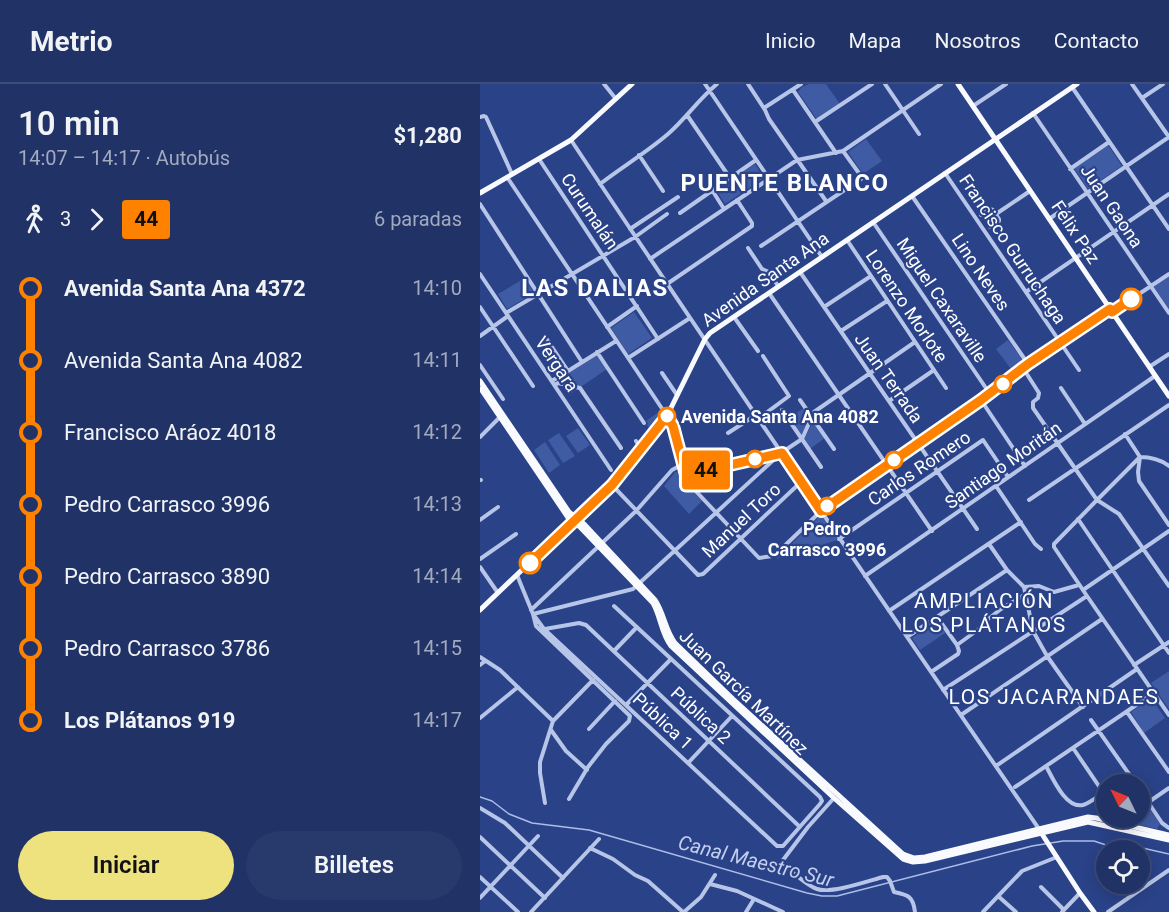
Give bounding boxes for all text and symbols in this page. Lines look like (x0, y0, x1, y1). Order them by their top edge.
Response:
text: Metrio (30, 25, 113, 58)
text: Inicio (765, 29, 815, 53)
text: Mapa (848, 29, 901, 53)
text: Nosotros (934, 29, 1021, 53)
text: Contacto (1054, 29, 1139, 53)
text: 10 min (18, 104, 120, 143)
text: $1,280 (393, 123, 462, 148)
text: 14:07 – 14:17 · Autobús (18, 146, 230, 170)
street label: Juan Gaona (1076, 160, 1148, 252)
street label: Curumalán (557, 169, 623, 253)
district label: PUENTE BLANCO (680, 169, 890, 197)
street label: Francisco Gurruchaga (955, 170, 1071, 328)
street label: Félix Paz (1047, 197, 1105, 268)
icon: walk (18, 203, 51, 236)
icon: forward (80, 203, 113, 236)
text: 3 (60, 207, 71, 231)
text: 44 (134, 207, 158, 231)
text: 6 paradas (374, 207, 462, 231)
street label: Avenida Santa Ana (697, 227, 833, 331)
street label: Lino Neves (948, 229, 1014, 315)
street label: Miguel Caxaraville (893, 234, 991, 366)
street label: Lorenzo Morlote (862, 246, 952, 366)
district label: LAS DALIAS (521, 274, 669, 302)
text: Avenida Santa Ana 4372 (64, 276, 306, 301)
text: 14:10 (412, 276, 462, 300)
unlabelled marker (1120, 288, 1142, 310)
street label: Juan Terrada (850, 329, 928, 427)
street label: Vergara (531, 332, 583, 396)
text: Avenida Santa Ana 4082 (64, 348, 303, 373)
text: 14:11 (412, 348, 462, 372)
unlabelled marker (994, 375, 1012, 393)
place label: Avenida Santa Ana 4082 (681, 406, 879, 427)
marker: Avenida Santa Ana 4082 (658, 407, 676, 425)
street label: Santiago Moritán (941, 417, 1065, 513)
text: Francisco Aráoz 4018 (64, 420, 276, 445)
text: 14:12 (412, 420, 462, 444)
street label: Carlos Romero (864, 426, 974, 510)
line badge: 44 (679, 450, 733, 490)
unlabelled marker (746, 450, 764, 468)
unlabelled marker (885, 451, 903, 469)
text: 44 (694, 458, 718, 482)
street label: Manuel Toro (697, 478, 785, 562)
text: Pedro Carrasco 3996 (64, 492, 270, 517)
text: 14:13 (412, 492, 462, 516)
marker: Pedro Carrasco 3996 (818, 497, 836, 515)
place label: Pedro Carrasco 3996 (768, 518, 886, 560)
unlabelled marker (519, 552, 541, 574)
text: Pedro Carrasco 3890 (64, 564, 270, 589)
text: 14:14 (412, 564, 462, 588)
district label: AMPLIACIÓN LOS PLÁTANOS (901, 589, 1067, 637)
street label: Juan García Martínez (675, 625, 813, 759)
text: Pedro Carrasco 3786 (64, 636, 270, 661)
text: 14:15 (412, 636, 462, 660)
street label: Pública 2 (667, 682, 735, 748)
district label: LOS JACARANDAES (949, 685, 1159, 709)
street label: Pública 1 (629, 688, 697, 754)
text: Los Plátanos 919 (64, 708, 235, 733)
text: 14:17 (412, 708, 462, 732)
north arrow (1096, 774, 1150, 828)
map controls (1096, 774, 1150, 894)
water label: Canal Maestro Sur (676, 830, 838, 892)
button: Iniciar (18, 831, 234, 900)
button: Billetes (246, 831, 462, 900)
button: locate (1096, 840, 1150, 894)

